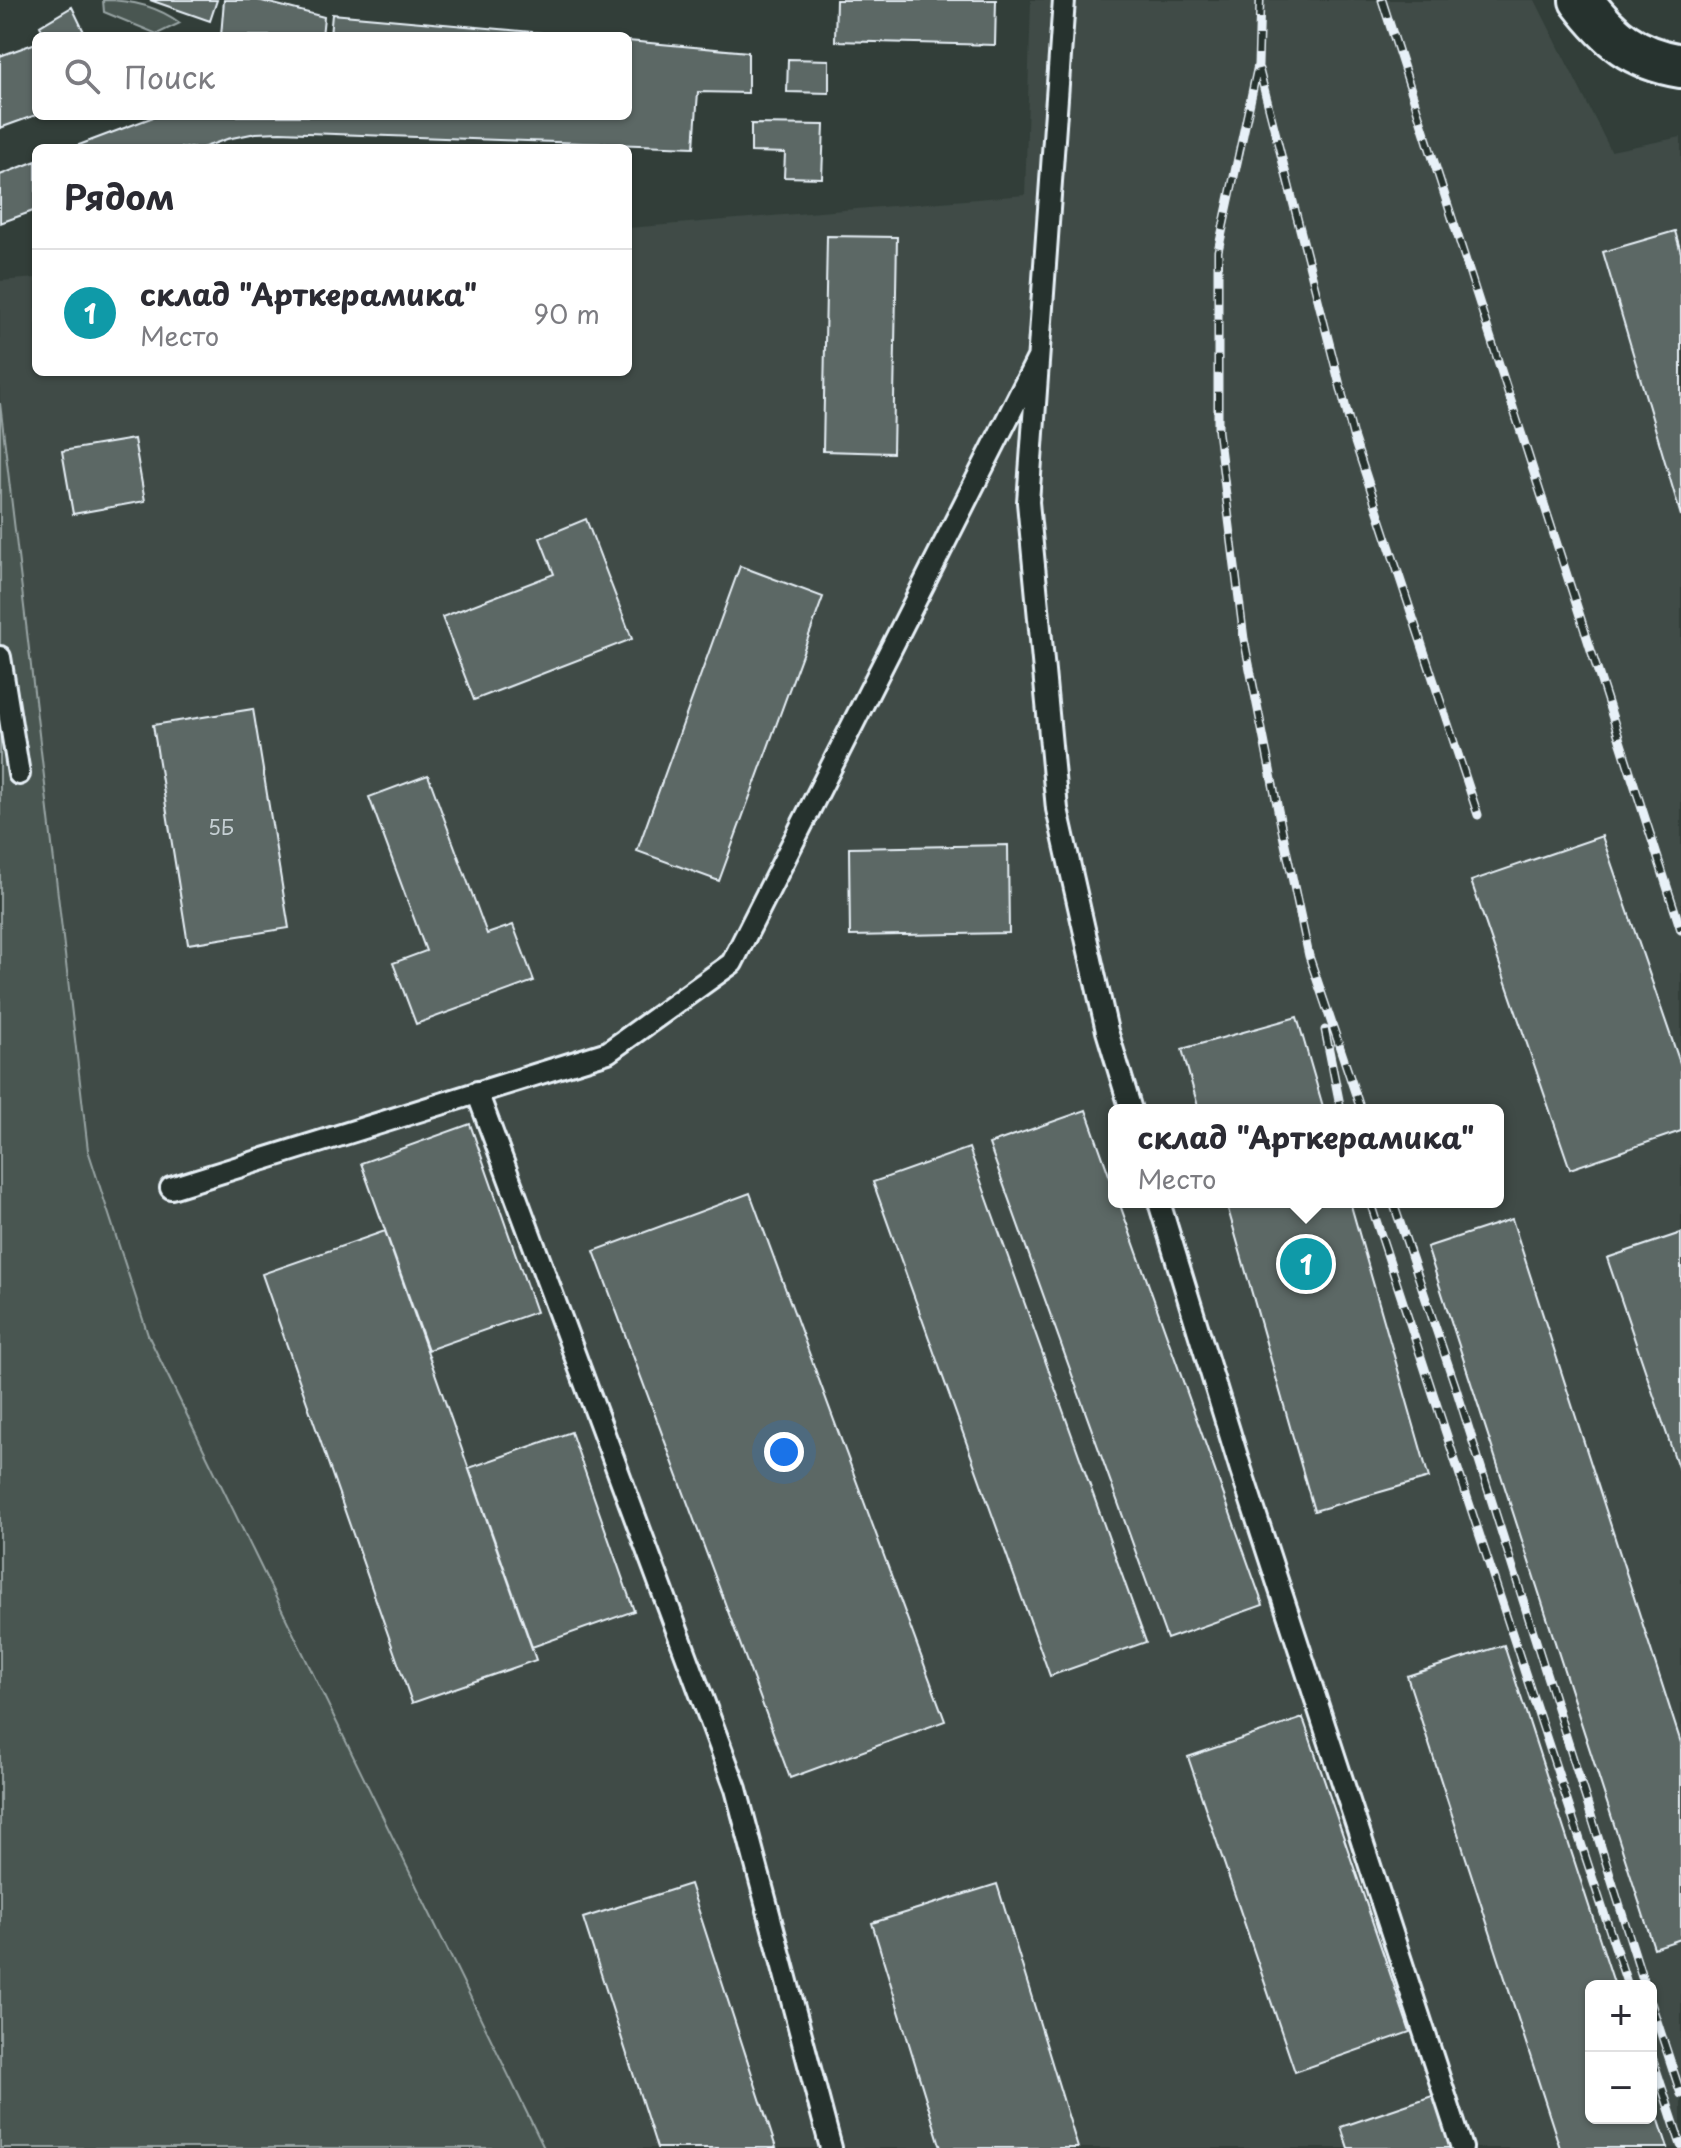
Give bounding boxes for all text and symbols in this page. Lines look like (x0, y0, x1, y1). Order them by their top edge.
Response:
search box (32, 32, 632, 120)
icon: search (60, 54, 104, 98)
text: Поиск (124, 54, 215, 99)
text: Рядом (64, 170, 175, 222)
text: склад "Арткерамика" (140, 271, 477, 316)
text: 1 (84, 294, 96, 333)
text: 90 m (533, 294, 600, 333)
text: Место (140, 316, 219, 355)
house number: 5Б (208, 812, 234, 842)
popup (1108, 1104, 1504, 1208)
text: склад "Арткерамика" (1137, 1114, 1475, 1159)
text: Место (1137, 1159, 1216, 1198)
pin: 1 (1280, 1234, 1332, 1294)
your location (764, 1432, 804, 1472)
map controls (1585, 1980, 1657, 2124)
button: + (1585, 1980, 1657, 2052)
button: − (1585, 2052, 1657, 2124)

